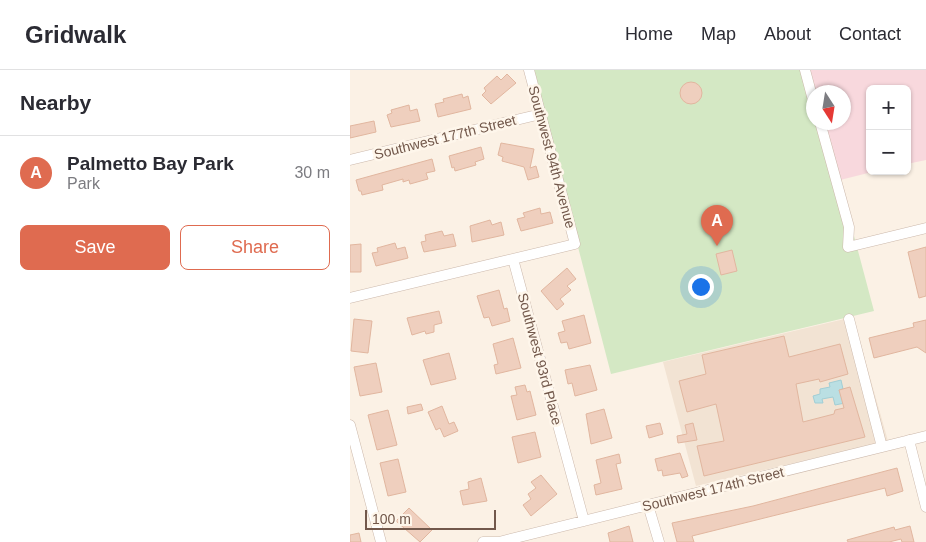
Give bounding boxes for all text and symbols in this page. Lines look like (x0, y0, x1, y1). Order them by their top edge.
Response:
text: Gridwalk (25, 21, 126, 48)
text: Home (625, 24, 673, 44)
text: Map (701, 24, 736, 44)
text: About (764, 24, 811, 44)
text: Contact (839, 24, 901, 44)
street label: Southwest 94th Avenue (525, 84, 579, 230)
north arrow (806, 85, 851, 130)
map controls (866, 85, 911, 175)
button: + (866, 85, 911, 130)
text: Nearby (20, 91, 91, 114)
street label: Southwest 177th Street (372, 112, 518, 162)
button: − (866, 130, 911, 175)
text: Palmetto Bay Park (67, 153, 234, 174)
text: A (30, 164, 42, 181)
text: 30 m (294, 164, 330, 181)
text: Park (67, 175, 100, 192)
pin: A (701, 205, 733, 246)
button: Save (20, 225, 170, 270)
button: Share (180, 225, 330, 270)
your location (688, 274, 714, 300)
street label: Southwest 93rd Place (515, 291, 565, 427)
street label: Southwest 174th Street (640, 464, 786, 514)
scale bar (365, 507, 496, 530)
text: 100 m (372, 511, 411, 527)

